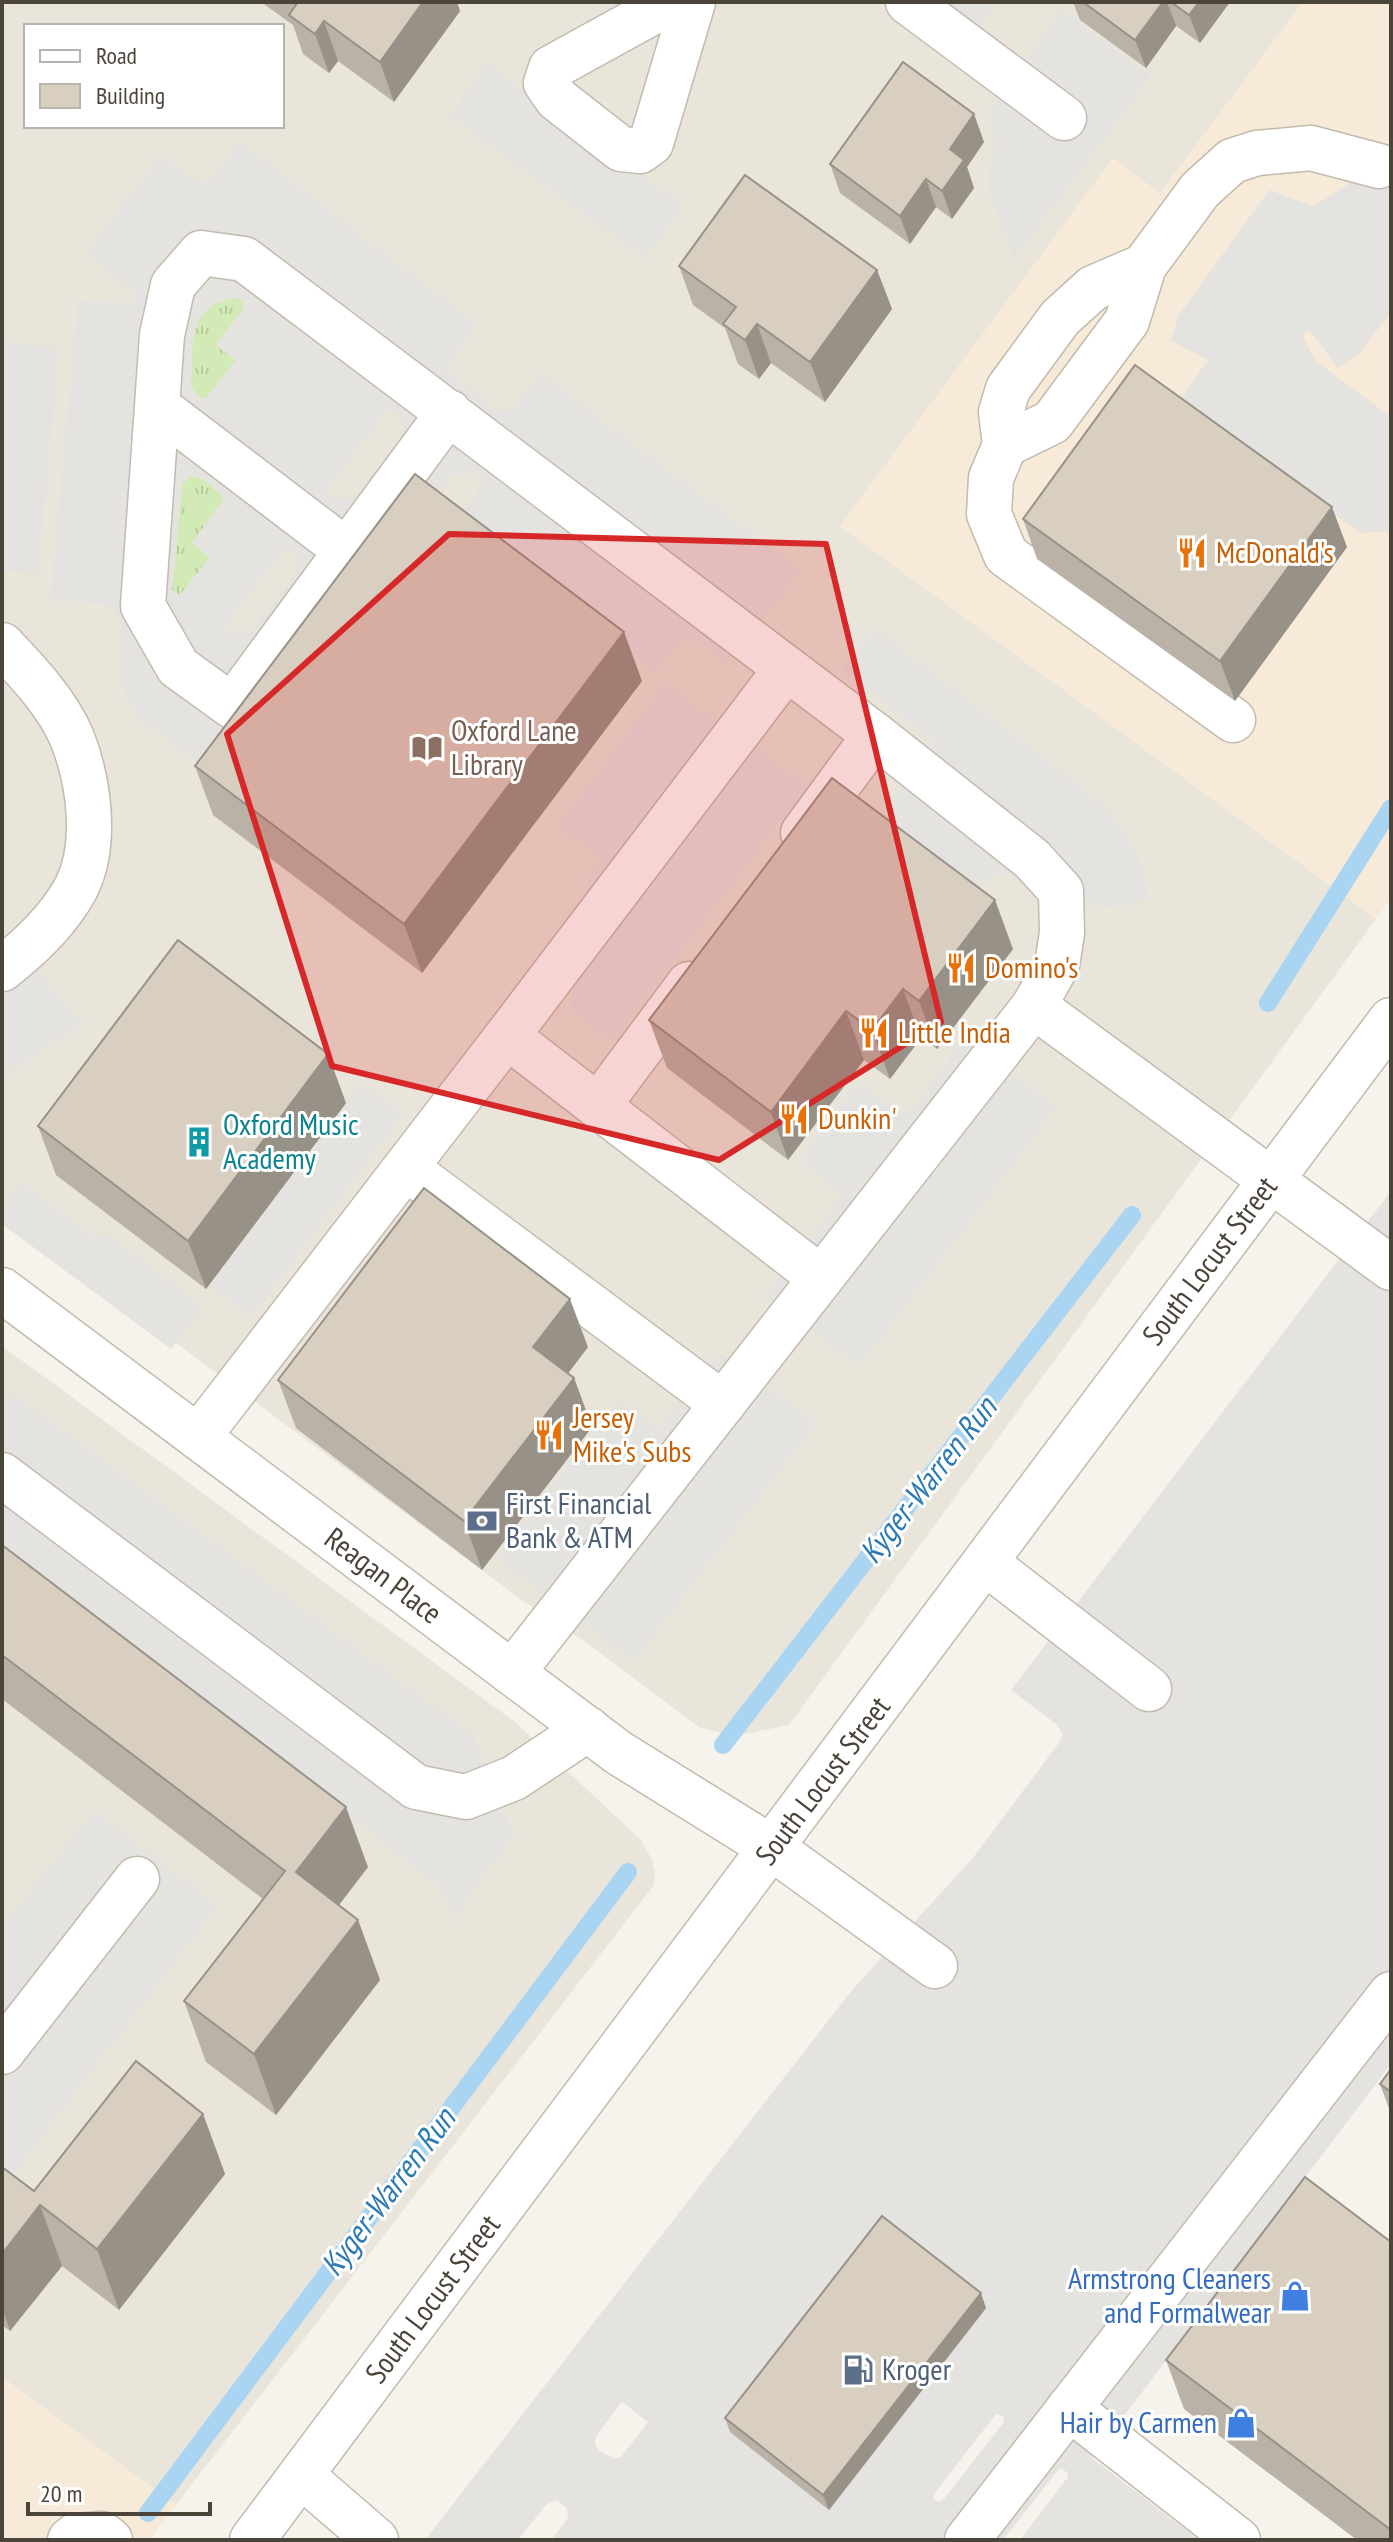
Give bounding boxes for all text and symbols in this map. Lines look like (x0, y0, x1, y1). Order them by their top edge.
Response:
legend (24, 24, 284, 128)
text: Road (96, 40, 137, 71)
text: Building (96, 80, 165, 111)
place label: McDonald's (1216, 532, 1334, 571)
restaurant icon: McDonald's (1175, 536, 1209, 570)
place label: Oxford Lane Library (451, 710, 577, 783)
library icon: Oxford Lane Library (410, 731, 444, 765)
place label: Domino's (985, 947, 1079, 986)
restaurant icon: Domino's (944, 951, 978, 985)
place label: Little India (898, 1012, 1011, 1051)
restaurant icon: Little India (857, 1016, 891, 1050)
place label: Dunkin' (818, 1098, 897, 1137)
restaurant icon: Dunkin' (777, 1102, 811, 1136)
place label: Oxford Music Academy (223, 1104, 359, 1177)
building icon: Oxford Music Academy (182, 1125, 216, 1159)
street label: South Locust Street (1133, 1167, 1285, 1352)
water label: Kyger-Warren Run (849, 1386, 1006, 1571)
place label: Jersey Mike's Subs (572, 1397, 691, 1470)
restaurant icon: Jersey Mike's Subs (532, 1418, 566, 1452)
place label: First Financial Bank & ATM (506, 1483, 651, 1556)
bank icon: First Financial Bank & ATM (465, 1504, 499, 1538)
street label: Reagan Place (317, 1518, 450, 1632)
street label: South Locust Street (746, 1687, 898, 1872)
water label: Kyger-Warren Run (310, 2098, 465, 2284)
street label: South Locust Street (356, 2205, 508, 2390)
place label: Armstrong Cleaners and Formalwear (1068, 2258, 1272, 2331)
shop icon: Armstrong Cleaners and Formalwear (1278, 2279, 1312, 2313)
place label: Kroger (882, 2349, 952, 2388)
fuel station icon: Kroger (841, 2353, 875, 2387)
place label: Hair by Carmen (1060, 2402, 1217, 2441)
shop icon: Hair by Carmen (1224, 2406, 1258, 2440)
scale bar (28, 2466, 210, 2516)
text: 20 m (40, 2478, 82, 2509)

